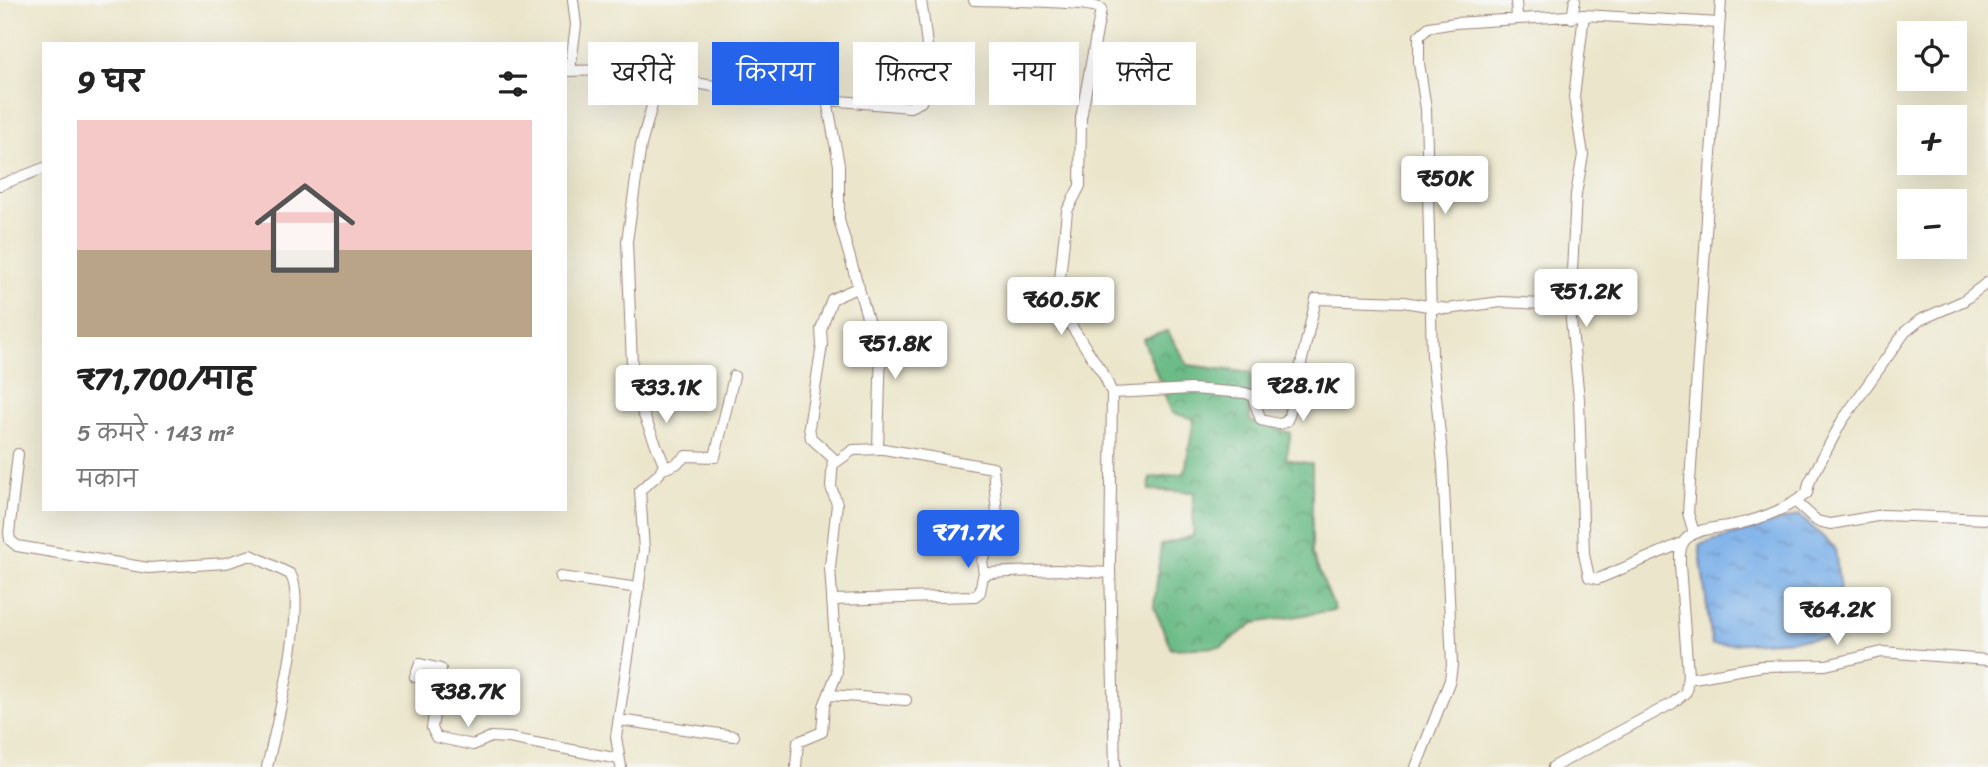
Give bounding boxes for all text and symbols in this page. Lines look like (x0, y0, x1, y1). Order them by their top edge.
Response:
map controls (1897, 21, 1967, 259)
button: locate (1897, 21, 1967, 91)
chip: खरीदें (588, 42, 698, 105)
chip: किराया (712, 42, 839, 105)
chip: फ़िल्टर (853, 42, 975, 105)
chip: नया (989, 42, 1079, 105)
chip: फ़्लैट (1093, 42, 1196, 105)
text: 9 घर (77, 55, 143, 109)
icon: filters (494, 65, 532, 103)
button: + (1897, 105, 1967, 175)
pin: ₹50K (1404, 156, 1486, 216)
text: ₹50K (1417, 158, 1473, 199)
icon: home (242, 165, 368, 291)
button: − (1897, 189, 1967, 259)
pin: ₹51.2K (1529, 270, 1643, 329)
text: ₹51.2K (1550, 271, 1622, 312)
pin: ₹60.5K (1004, 278, 1118, 337)
text: ₹60.5K (1023, 279, 1099, 320)
pin: ₹51.8K (838, 322, 952, 381)
text: ₹51.8K (859, 323, 931, 364)
text: ₹71,700/माह (77, 352, 255, 406)
pin: ₹28.1K (1246, 364, 1360, 423)
text: ₹28.1K (1268, 365, 1338, 406)
pin: ₹33.1K (609, 366, 723, 425)
text: ₹33.1K (632, 367, 700, 408)
text: 5 कमरे · 143 m² (77, 413, 235, 454)
text: मकान (77, 459, 138, 500)
pin: ₹71.7K (911, 510, 1025, 570)
text: ₹71.7K (933, 512, 1003, 553)
pin: ₹64.2K (1780, 588, 1894, 647)
text: ₹64.2K (1800, 589, 1874, 630)
pin: ₹38.7K (411, 670, 525, 729)
text: ₹38.7K (431, 671, 505, 712)

